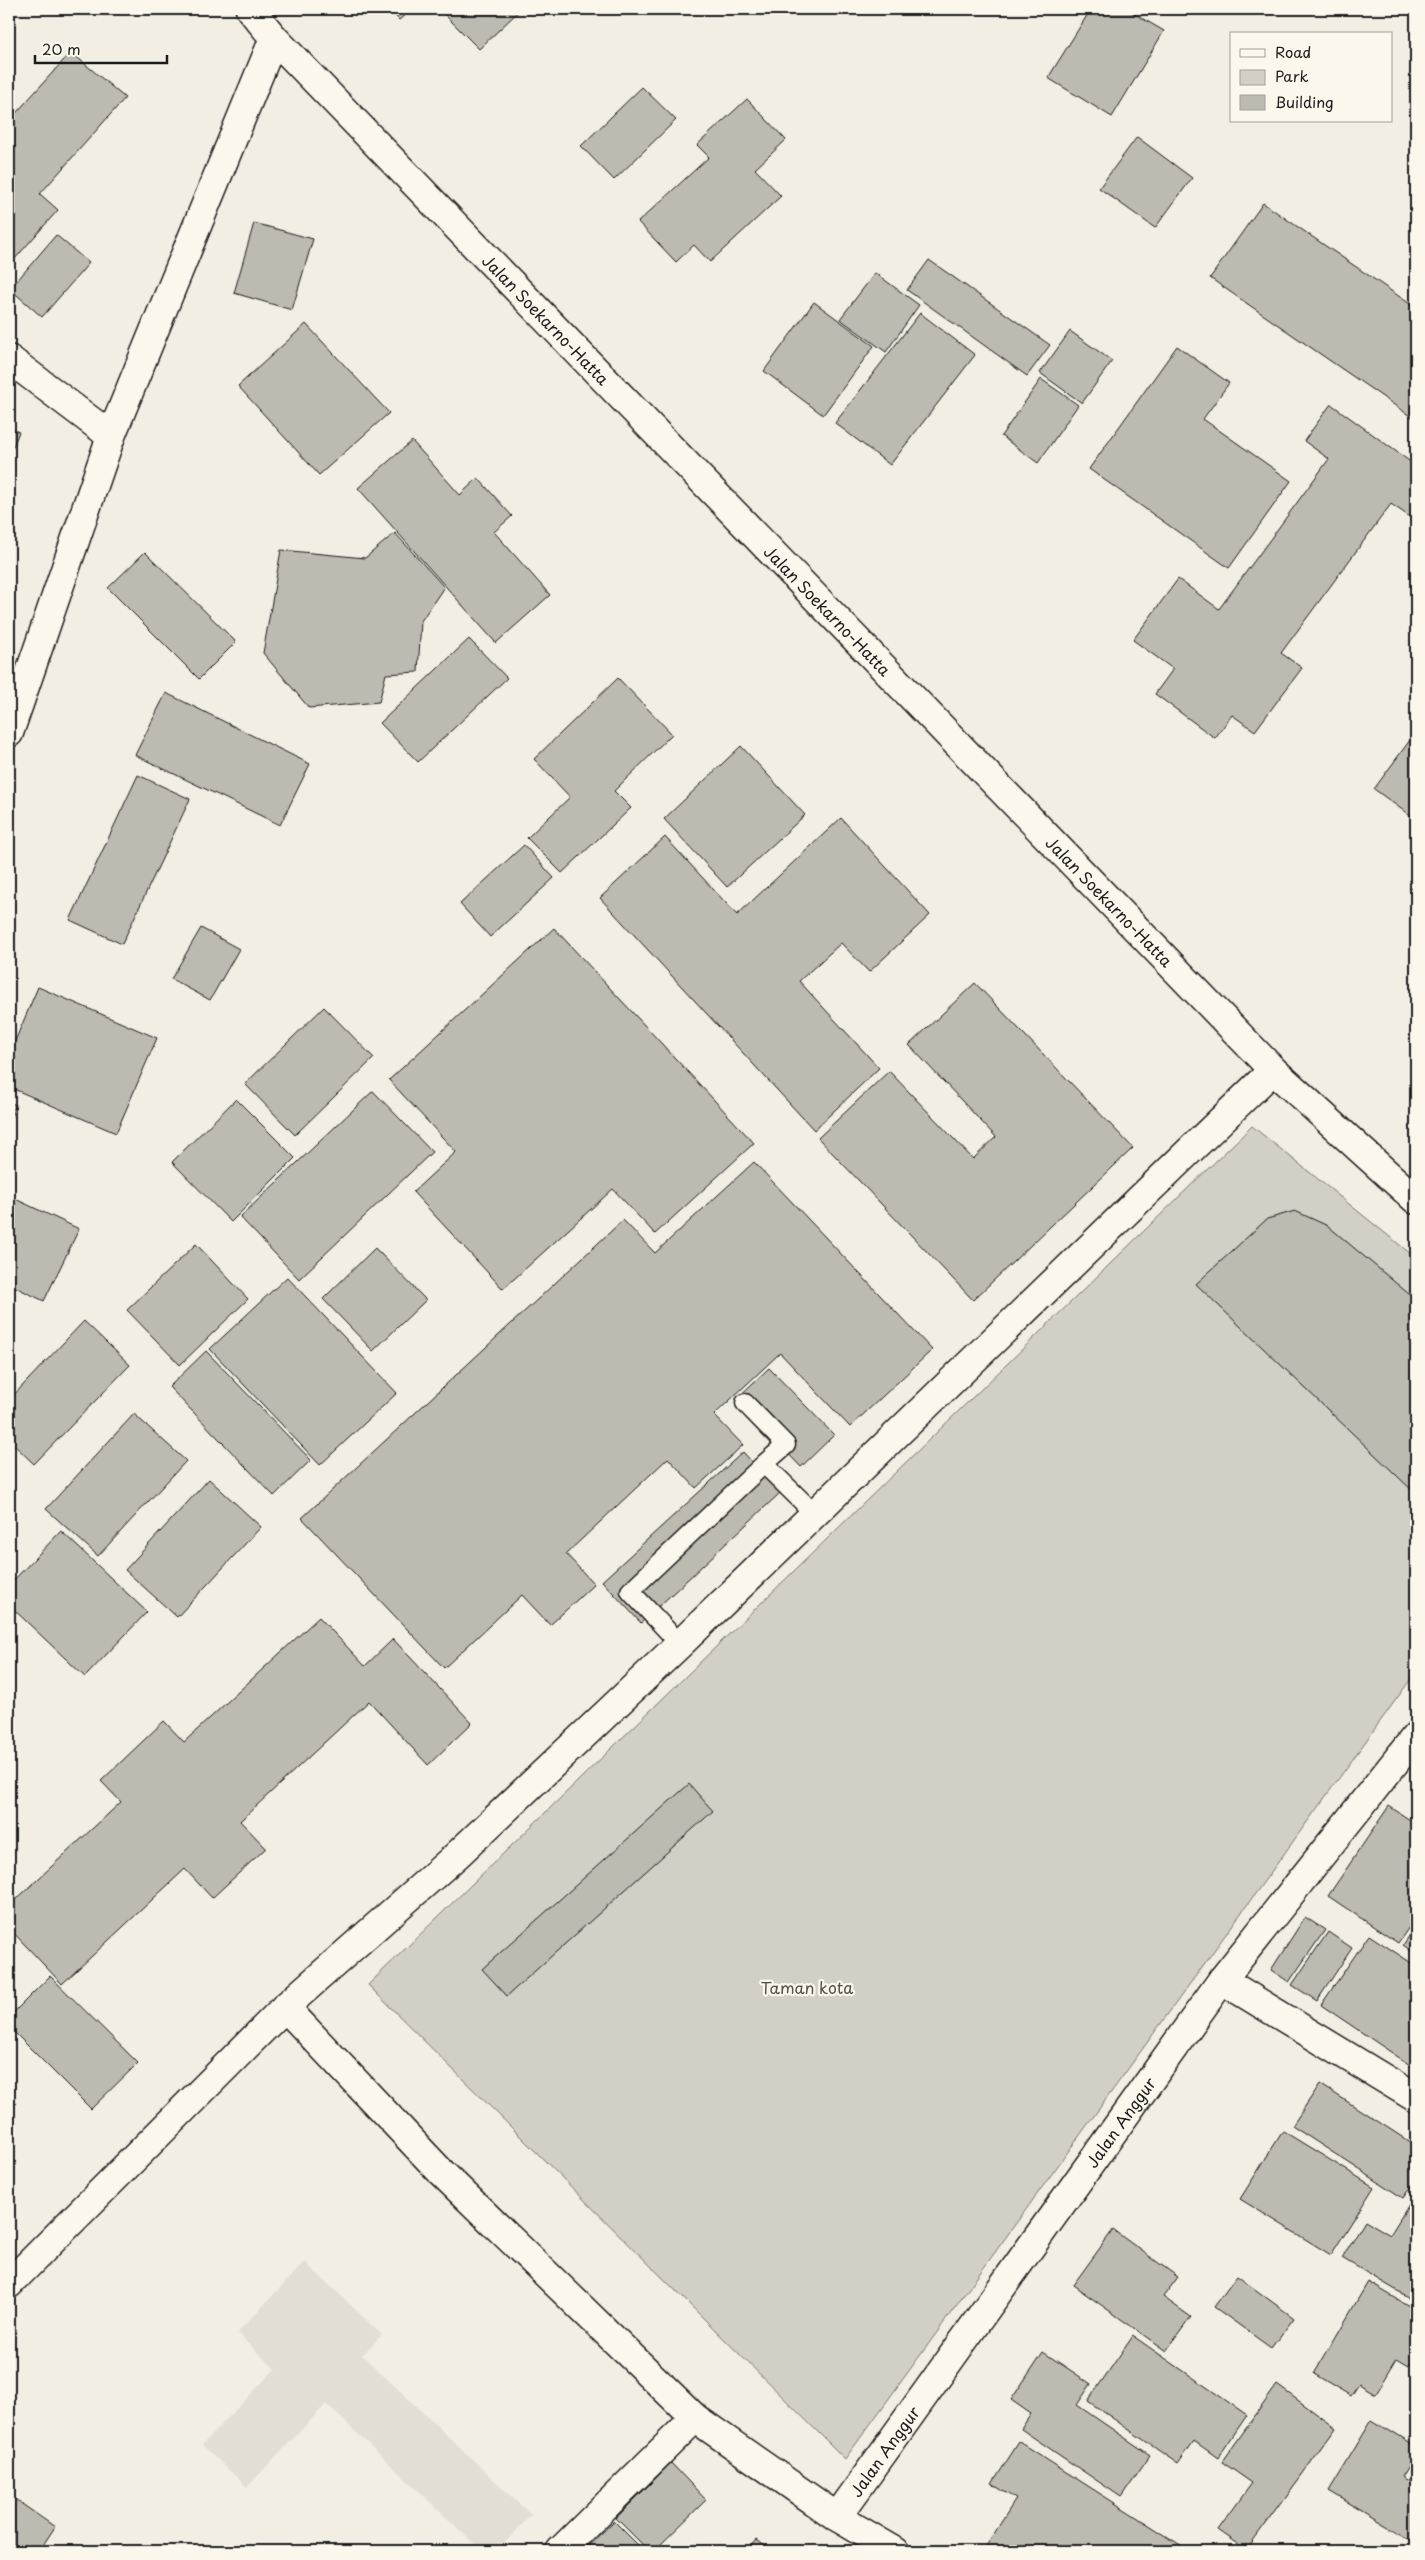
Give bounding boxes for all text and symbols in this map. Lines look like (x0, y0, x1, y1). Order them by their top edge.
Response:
scale bar (35, 32, 168, 64)
legend (1230, 32, 1392, 122)
text: 20 m (42, 37, 81, 60)
text: Road (1275, 40, 1311, 63)
text: Park (1275, 64, 1309, 87)
text: Building (1275, 90, 1334, 113)
street label: Jalan Soekarno-Hatta (477, 248, 615, 390)
street label: Jalan Soekarno-Hatta (759, 539, 897, 681)
street label: Jalan Soekarno-Hatta (1041, 830, 1179, 972)
park label: Taman kota (761, 1975, 853, 1999)
street label: Jalan Anggur (1079, 2071, 1161, 2172)
street label: Jalan Anggur (843, 2401, 925, 2501)

